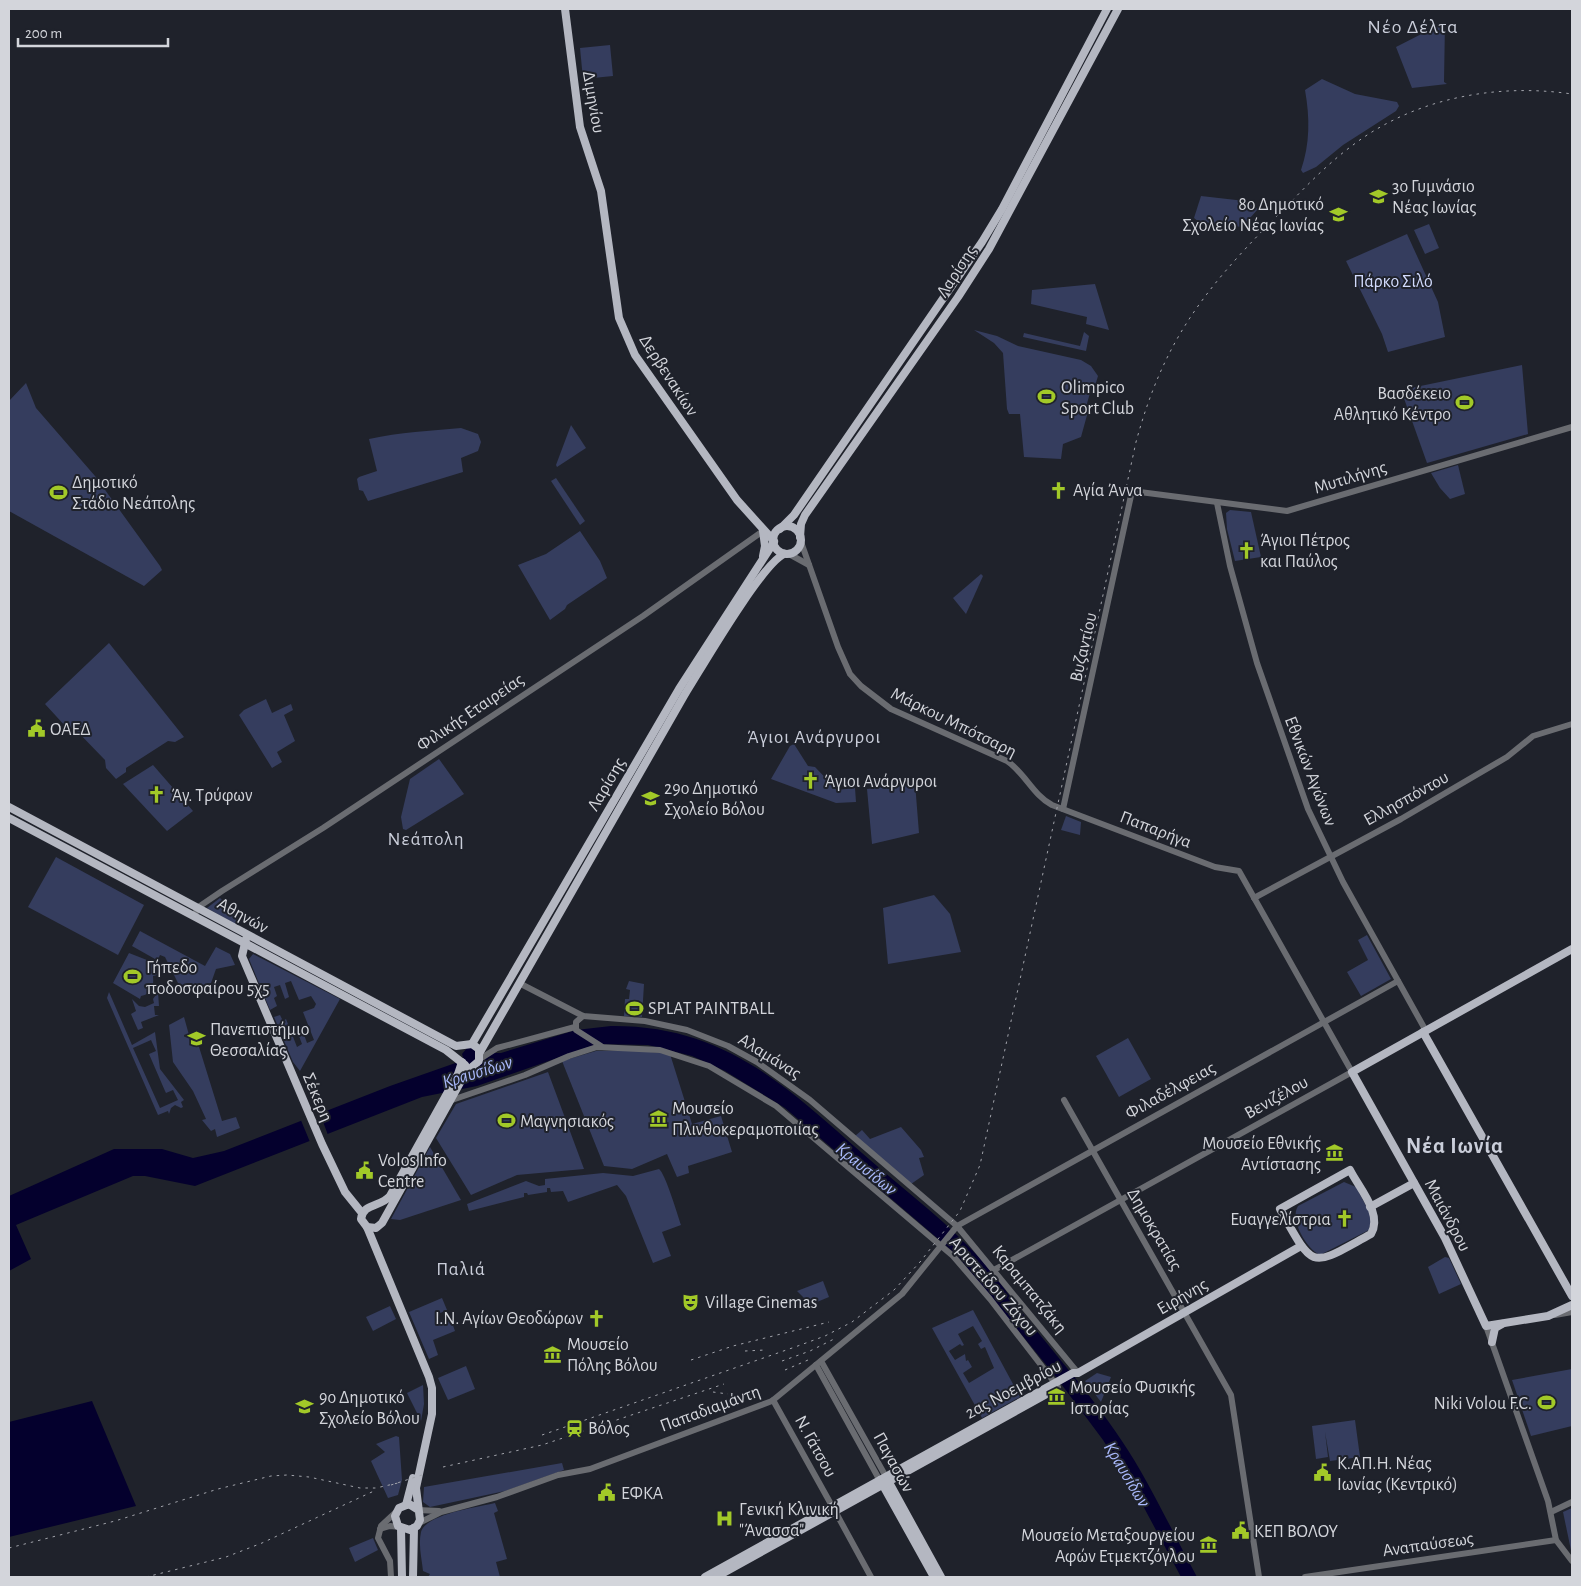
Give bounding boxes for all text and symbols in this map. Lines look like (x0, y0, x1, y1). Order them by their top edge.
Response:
scale bar (18, 15, 168, 47)
district label: Νέο Δέλτα (1367, 17, 1459, 37)
text: 200 m (25, 26, 62, 41)
street label: Διμηνίου (579, 69, 608, 135)
place label: 3ο Γυμνάσιο Νέας Ιωνίας (1392, 178, 1477, 217)
school or university icon: 3ο Γυμνάσιο Νέας Ιωνίας (1368, 186, 1388, 206)
place label: 8ο Δημοτικό Σχολείο Νέας Ιωνίας (1182, 196, 1324, 235)
school or university icon: 8ο Δημοτικό Σχολείο Νέας Ιωνίας (1328, 204, 1348, 224)
street label: Λαρίσης (933, 242, 980, 301)
park label: Πάρκο Σιλό (1353, 273, 1433, 291)
street label: Δερβενακίων (635, 331, 702, 420)
place label: Olimpico Sport Club (1061, 379, 1134, 418)
place label: Βασδέκειο Αθλητικό Κέντρο (1334, 385, 1451, 424)
sports icon: Olimpico Sport Club (1037, 387, 1057, 407)
sports icon: Βασδέκειο Αθλητικό Κέντρο (1455, 393, 1475, 413)
street label: Μυτιλήνης (1312, 458, 1389, 498)
place label: Δημοτικό Στάδιο Νεάπολης (72, 474, 195, 513)
church icon: Αγία Άννα (1049, 480, 1069, 500)
place label: Αγία Άννα (1073, 481, 1143, 500)
sports icon: Δημοτικό Στάδιο Νεάπολης (48, 482, 68, 502)
place label: Άγιοι Πέτρος και Παύλος (1260, 532, 1350, 571)
church icon: Άγιοι Πέτρος και Παύλος (1236, 540, 1256, 560)
street label: Βυζαντίου (1066, 610, 1101, 684)
street label: Φιλικής Εταιρείας (413, 670, 527, 755)
street label: Μάρκου Μπότσαρη (888, 685, 1019, 761)
street label: Εθνικών Αγώνων (1281, 714, 1339, 829)
public building icon: ΟΑΕΔ (26, 719, 46, 739)
place label: ΟΑΕΔ (50, 721, 91, 739)
district label: Άγιοι Ανάργυροι (747, 728, 881, 747)
street label: Λαρίσης (584, 754, 629, 814)
street label: Ελλησπόντου (1361, 768, 1452, 830)
church icon: Άγιοι Ανάργυροι (800, 771, 820, 791)
place label: Άγιοι Ανάργυροι (824, 773, 937, 791)
place label: 29ο Δημοτικό Σχολείο Βόλου (664, 780, 765, 819)
church icon: Άγ. Τρύφων (147, 785, 167, 805)
place label: Άγ. Τρύφων (171, 787, 253, 805)
school or university icon: 29ο Δημοτικό Σχολείο Βόλου (640, 788, 660, 808)
street label: Παπαρήγα (1117, 808, 1194, 852)
district label: Νεάπολη (387, 830, 465, 849)
street label: Αθηνών (214, 895, 271, 937)
place label: Γήπεδο ποδοσφαίρου 5χ5 (145, 959, 270, 998)
sports icon: Γήπεδο ποδοσφαίρου 5χ5 (122, 967, 142, 987)
sports icon: SPLAT PAINTBALL (624, 998, 644, 1018)
place label: SPLAT PAINTBALL (648, 1000, 775, 1018)
place label: Πανεπιστήμιο Θεσσαλίας (210, 1021, 309, 1060)
school or university icon: Πανεπιστήμιο Θεσσαλίας (186, 1029, 206, 1049)
street label: Αλαμάνας (735, 1031, 804, 1083)
water label: Κραυσίδων (440, 1053, 515, 1092)
street label: Φιλαδέλφειας (1122, 1059, 1219, 1123)
street label: Σέκερη (299, 1070, 335, 1125)
street label: Βενιζέλου (1242, 1073, 1311, 1123)
place label: Μουσείο Πλινθοκεραμοποιίας (672, 1099, 818, 1139)
museum icon: Μουσείο Πλινθοκεραμοποιίας (648, 1108, 668, 1128)
sports icon: Μαγνησιακός (496, 1111, 516, 1131)
place label: Μαγνησιακός (520, 1113, 614, 1131)
place label: Μουσείο Εθνικής Αντίστασης (1202, 1134, 1321, 1174)
district label: Νέα Ιωνία (1406, 1135, 1504, 1157)
water label: Κραυσίδων (832, 1139, 901, 1200)
museum icon: Μουσείο Εθνικής Αντίστασης (1325, 1143, 1345, 1163)
place label: Volos Info Centre (378, 1152, 447, 1191)
public building icon: Volos Info Centre (354, 1160, 374, 1180)
street label: Μαιάνδρου (1421, 1176, 1474, 1255)
street label: Δημοκρατίας (1123, 1185, 1186, 1274)
church icon: Ευαγγελίστρια (1335, 1209, 1355, 1229)
place label: Ευαγγελίστρια (1230, 1210, 1331, 1229)
street label: Αριστείδου Ζάχου (946, 1233, 1042, 1340)
street label: Καραμπατζάκη (988, 1242, 1070, 1337)
district label: Παλιά (436, 1260, 486, 1279)
street label: Ειρήνης (1154, 1275, 1211, 1318)
theatre icon: Village Cinemas (681, 1292, 701, 1312)
place label: Village Cinemas (705, 1294, 817, 1312)
church icon: Ι.Ν. Αγίων Θεοδώρων (587, 1308, 607, 1328)
place label: Ι.Ν. Αγίων Θεοδώρων (435, 1309, 583, 1328)
place label: Μουσείο Πόλης Βόλου (567, 1335, 658, 1375)
museum icon: Μουσείο Πόλης Βόλου (543, 1344, 563, 1364)
street label: 2ας Νοεμβρίου (962, 1356, 1064, 1423)
place label: Μουσείο Φυσικής Ιστορίας (1070, 1378, 1195, 1418)
street label: Παπαδιαμάντη (658, 1382, 763, 1435)
museum icon: Μουσείο Φυσικής Ιστορίας (1046, 1387, 1066, 1407)
place label: 9ο Δημοτικό Σχολείο Βόλου (319, 1389, 420, 1428)
sports icon: Niki Volou F.C. (1536, 1393, 1556, 1413)
place label: Niki Volou F.C. (1433, 1395, 1532, 1413)
school or university icon: 9ο Δημοτικό Σχολείο Βόλου (295, 1397, 315, 1417)
street label: Ν. Γάτσου (791, 1413, 839, 1480)
station icon: Βόλος (564, 1418, 584, 1438)
place label: Βόλος (588, 1420, 630, 1438)
street label: Παγασών (869, 1429, 917, 1496)
water label: Κραυσίδων (1100, 1439, 1154, 1511)
place label: Κ.ΑΠ.Η. Νέας Ιωνίας (Κεντρικό) (1337, 1455, 1458, 1494)
public building icon: Κ.ΑΠ.Η. Νέας Ιωνίας (Κεντρικό) (1313, 1463, 1333, 1483)
public building icon: ΕΦΚΑ (597, 1483, 617, 1503)
place label: ΕΦΚΑ (621, 1485, 664, 1503)
place label: Γενική Κλινική "Άνασσα" (739, 1501, 839, 1540)
hospital icon: Γενική Κλινική "Άνασσα" (715, 1509, 735, 1529)
public building icon: ΚΕΠ ΒΟΛΟΥ (1230, 1521, 1250, 1541)
place label: ΚΕΠ ΒΟΛΟΥ (1254, 1523, 1339, 1541)
place label: Μουσείο Μεταξουργείου Αφών Ετμεκτζόγλου (1021, 1526, 1195, 1566)
street label: Αναπαύσεως (1381, 1530, 1475, 1560)
museum icon: Μουσείο Μεταξουργείου Αφών Ετμεκτζόγλου (1199, 1535, 1219, 1555)

